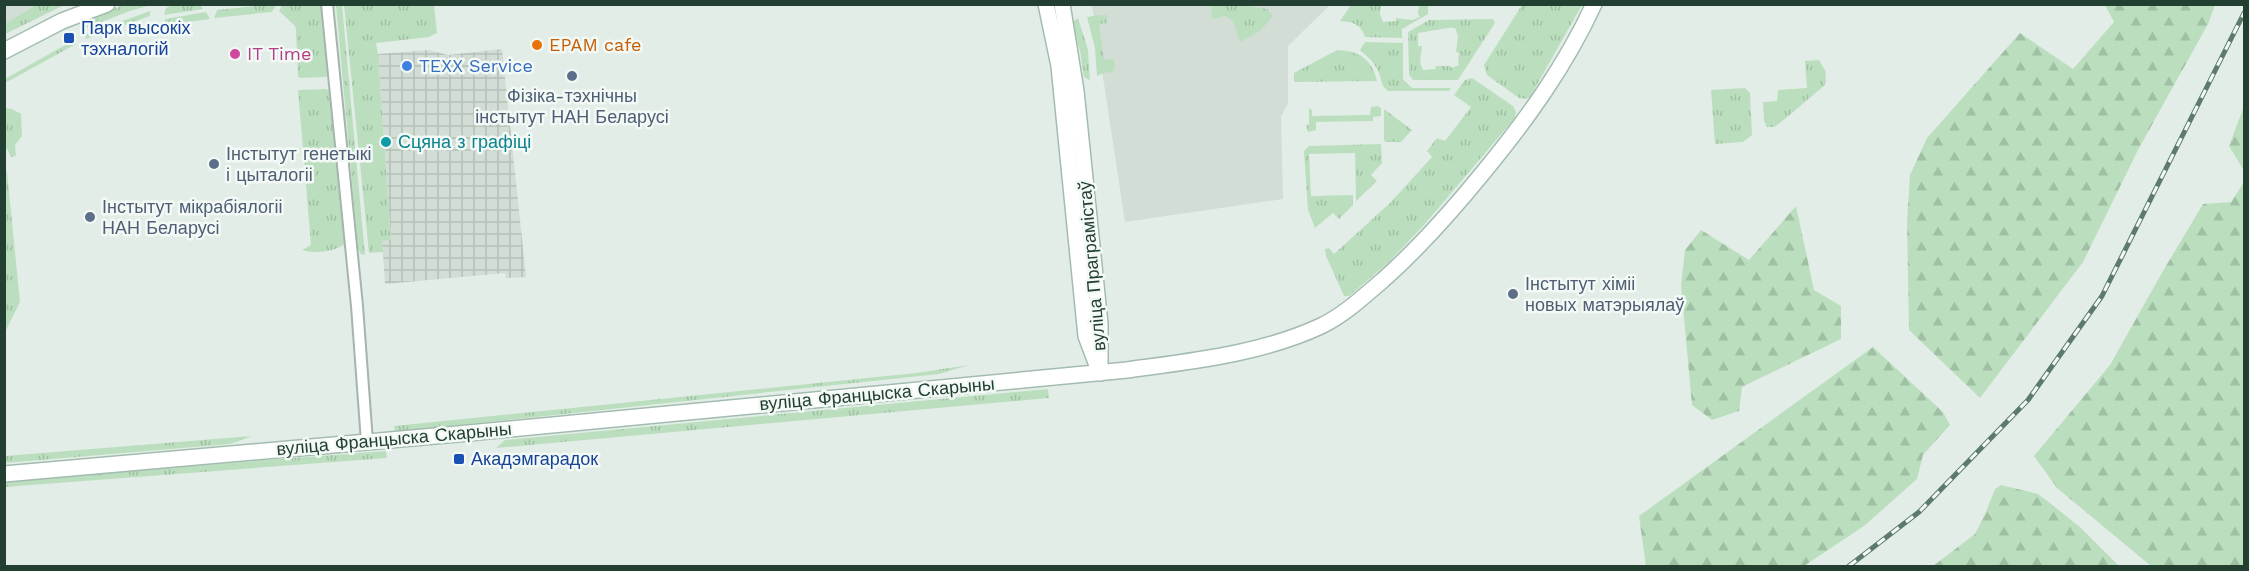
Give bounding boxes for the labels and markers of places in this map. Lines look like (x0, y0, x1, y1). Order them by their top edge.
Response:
place label: Парк высокіх тэхналогій (81, 17, 191, 59)
marker: Парк высокіх тэхналогій (62, 31, 76, 45)
place label: EPAM cafe (549, 34, 641, 55)
marker: EPAM cafe (530, 38, 544, 52)
place label: IT Time (247, 43, 311, 64)
marker: IT Time (228, 47, 242, 61)
place label: TEXX Service (419, 55, 533, 76)
marker: TEXX Service (400, 59, 414, 73)
marker: Фізіка-тэхнічны інстытут НАН Беларусі (565, 69, 579, 83)
place label: Фізіка-тэхнічны інстытут НАН Беларусі (475, 85, 669, 127)
place label: Сцяна з графіці (398, 131, 531, 152)
marker: Сцяна з графіці (379, 135, 393, 149)
place label: Інстытут генетыкі і цыталогіі (226, 143, 372, 185)
marker: Інстытут генетыкі і цыталогіі (207, 157, 221, 171)
place label: Інстытут мікрабіялогіі НАН Беларусі (102, 196, 283, 238)
marker: Інстытут мікрабіялогіі НАН Беларусі (83, 210, 97, 224)
place label: Інстытут хіміі новых матэрыялаў (1525, 273, 1684, 315)
marker: Інстытут хіміі новых матэрыялаў (1506, 287, 1520, 301)
place label: Акадэмгарадок (471, 448, 598, 469)
marker: Акадэмгарадок (452, 452, 466, 466)

